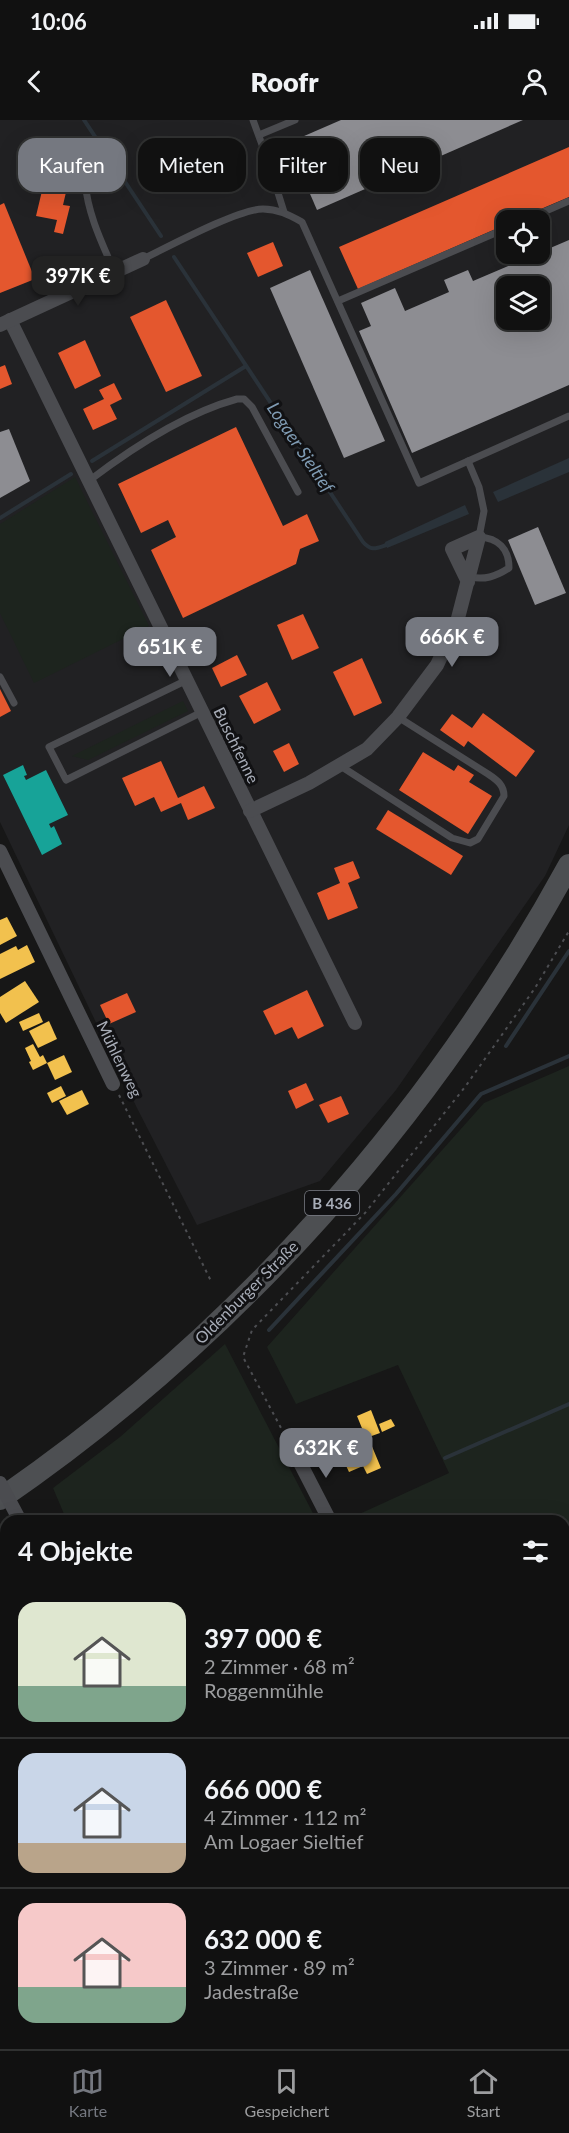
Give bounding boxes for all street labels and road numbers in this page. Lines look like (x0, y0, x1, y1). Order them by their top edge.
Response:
street label: Buschfenne (210, 704, 264, 786)
street label: Mühlenweg (93, 1018, 147, 1100)
road number: B 436 (305, 1191, 359, 1215)
street label: Oldenburger Straße (191, 1237, 301, 1347)

